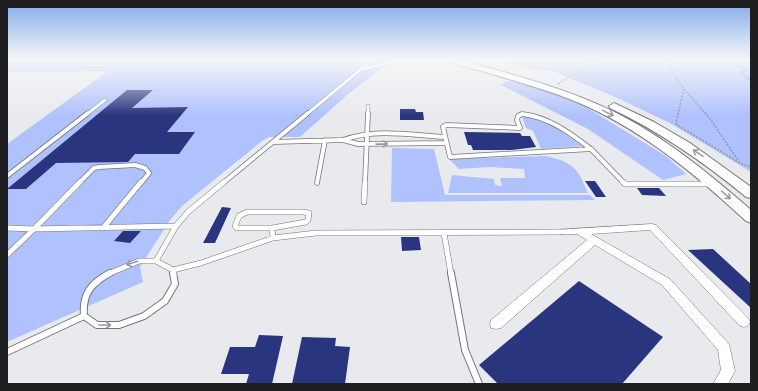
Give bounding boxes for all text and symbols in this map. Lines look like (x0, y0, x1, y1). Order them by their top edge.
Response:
one-way arrow (602, 110, 614, 117)
one-way arrow (375, 140, 388, 148)
one-way arrow (693, 149, 704, 157)
one-way arrow (721, 191, 731, 200)
one-way arrow (126, 260, 139, 267)
one-way arrow (98, 321, 111, 329)

